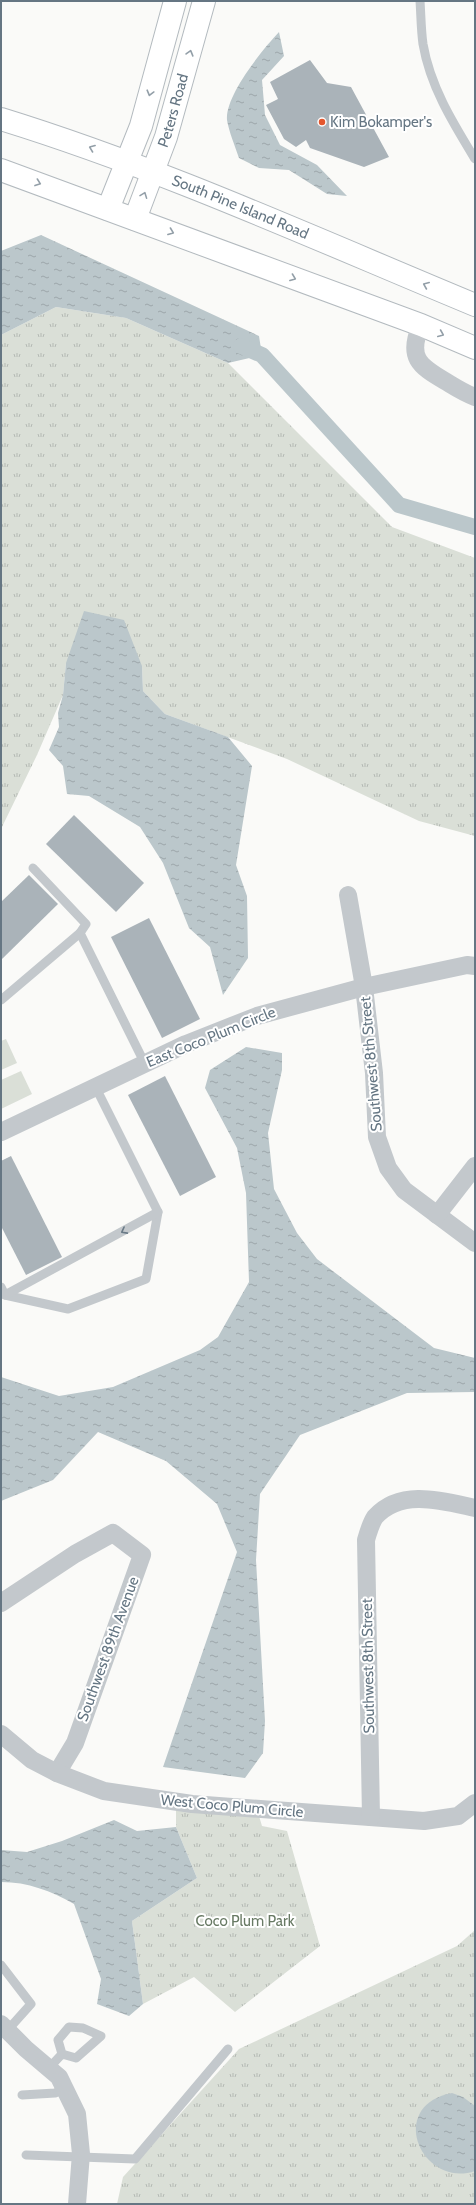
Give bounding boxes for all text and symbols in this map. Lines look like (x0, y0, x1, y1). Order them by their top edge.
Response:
one-way arrow (185, 50, 194, 57)
street label: Peters Road (154, 72, 192, 150)
one-way arrow (146, 89, 155, 96)
place label: Kim Bokamper's (330, 113, 432, 131)
marker: Kim Bokamper's (317, 117, 327, 127)
one-way arrow (88, 145, 95, 153)
street label: South Pine Island Road (169, 171, 311, 243)
one-way arrow (34, 179, 41, 187)
one-way arrow (140, 191, 148, 198)
one-way arrow (168, 228, 175, 236)
one-way arrow (290, 273, 297, 281)
one-way arrow (423, 281, 430, 289)
one-way arrow (437, 329, 444, 337)
street label: Southwest 8th Street (356, 996, 386, 1132)
street label: East Coco Plum Circle (144, 1003, 278, 1071)
one-way arrow (121, 1226, 128, 1233)
street label: Southwest 89th Avenue (73, 1574, 143, 1724)
street label: Southwest 8th Street (358, 1598, 378, 1734)
street label: West Coco Plum Circle (160, 1791, 305, 1821)
park label: Coco Plum Park (195, 1912, 295, 1930)

